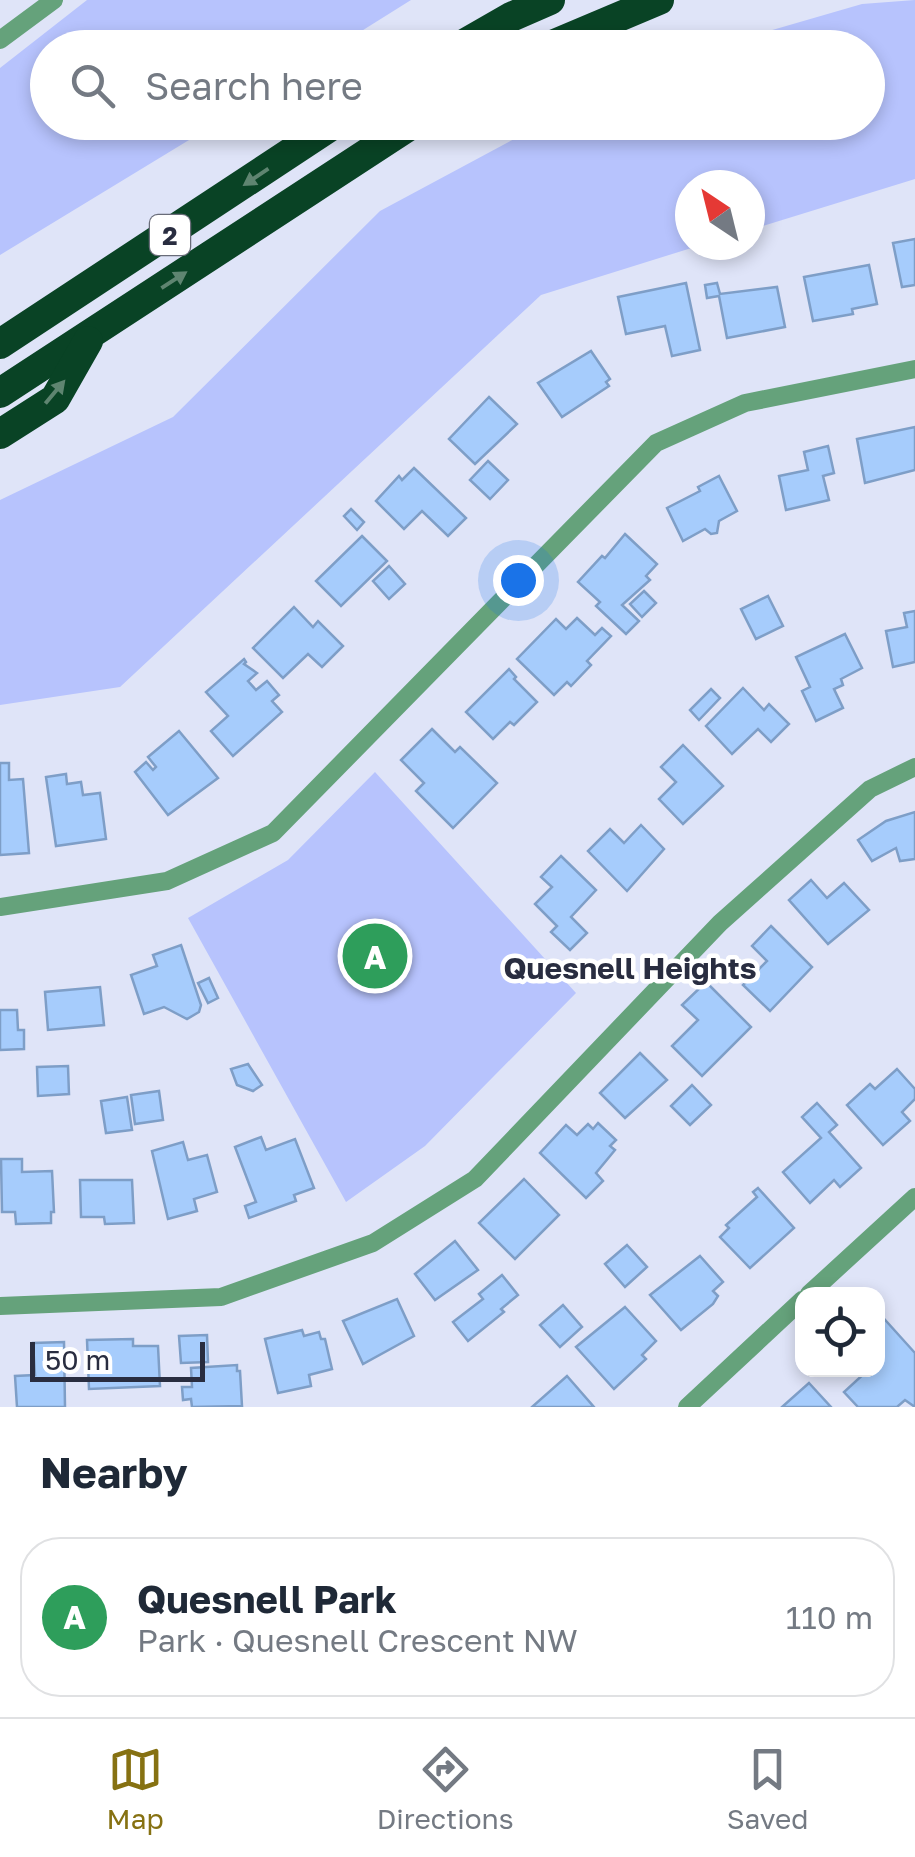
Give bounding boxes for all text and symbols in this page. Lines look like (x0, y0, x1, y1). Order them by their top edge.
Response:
search box (30, 30, 885, 140)
icon: search (65, 58, 120, 113)
text: Search here (145, 63, 363, 108)
one-way arrow (243, 167, 270, 186)
north arrow (675, 170, 765, 260)
road number: 2 (150, 215, 190, 255)
one-way arrow (160, 271, 187, 290)
one-way arrow (44, 380, 65, 405)
your location (493, 555, 544, 606)
pin: A (342, 918, 408, 994)
district label: Quesnell Heights (503, 950, 757, 986)
map controls (795, 1287, 885, 1377)
button: locate (795, 1287, 885, 1377)
scale bar (30, 1337, 205, 1382)
text: 50 m (45, 1343, 110, 1376)
text: Nearby (40, 1447, 188, 1497)
text: Quesnell Park (137, 1576, 397, 1621)
text: A (63, 1598, 86, 1636)
text: 110 m (786, 1598, 873, 1636)
text: Park · Quesnell Crescent NW (137, 1621, 578, 1659)
tab: Map (107, 1742, 164, 1835)
tab: Directions (377, 1742, 514, 1835)
tab: Saved (727, 1742, 808, 1835)

